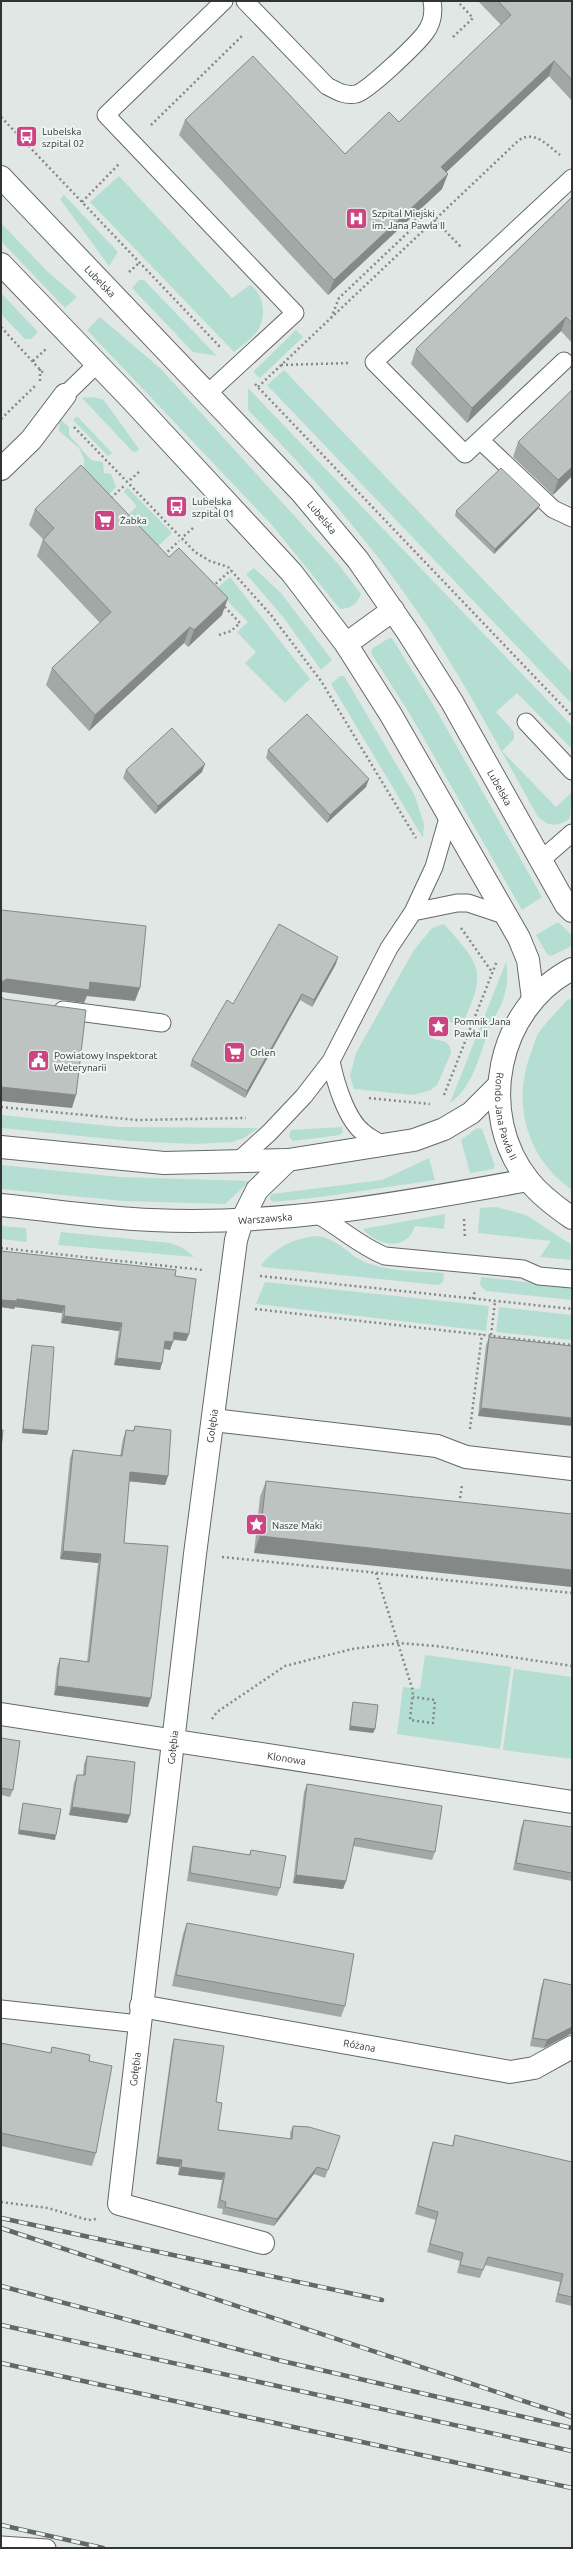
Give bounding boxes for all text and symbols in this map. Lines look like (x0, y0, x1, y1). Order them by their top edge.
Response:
bus stop icon: Lubelska szpital 02 (14, 124, 40, 150)
place label: Lubelska szpital 02 (42, 126, 84, 149)
hospital icon: Szpital Miejski im. Jana Pawła II (344, 206, 370, 232)
place label: Szpital Miejski im. Jana Pawła II (372, 208, 445, 231)
street label: Lubelska (83, 263, 118, 299)
bus stop icon: Lubelska szpital 01 (164, 494, 190, 520)
place label: Lubelska szpital 01 (192, 496, 234, 519)
street label: Lubelska (305, 499, 339, 536)
supermarket icon: Żabka (92, 507, 118, 533)
place label: Żabka (120, 515, 147, 526)
street label: Lubelska (486, 768, 514, 807)
place icon: Pomnik Jana Pawła II (425, 1014, 451, 1040)
place label: Pomnik Jana Pawła II (454, 1016, 511, 1039)
supermarket icon: Orlen (221, 1039, 247, 1065)
place label: Orlen (250, 1047, 275, 1058)
public building icon: Powiatowy Inspektorat Weterynarii (26, 1048, 52, 1074)
place label: Powiatowy Inspektorat Weterynarii (54, 1050, 158, 1073)
street label: Rondo Jana Pawła II (494, 1072, 520, 1162)
street label: Warszawska (238, 1211, 293, 1225)
street label: Gołębia (204, 1408, 219, 1443)
place icon: Nasze Maki (243, 1512, 269, 1538)
place label: Nasze Maki (272, 1520, 322, 1531)
street label: Gołębia (165, 1730, 180, 1765)
street label: Klonowa (267, 1750, 307, 1766)
street label: Różana (343, 2037, 377, 2053)
street label: Gołębia (127, 2052, 142, 2087)

